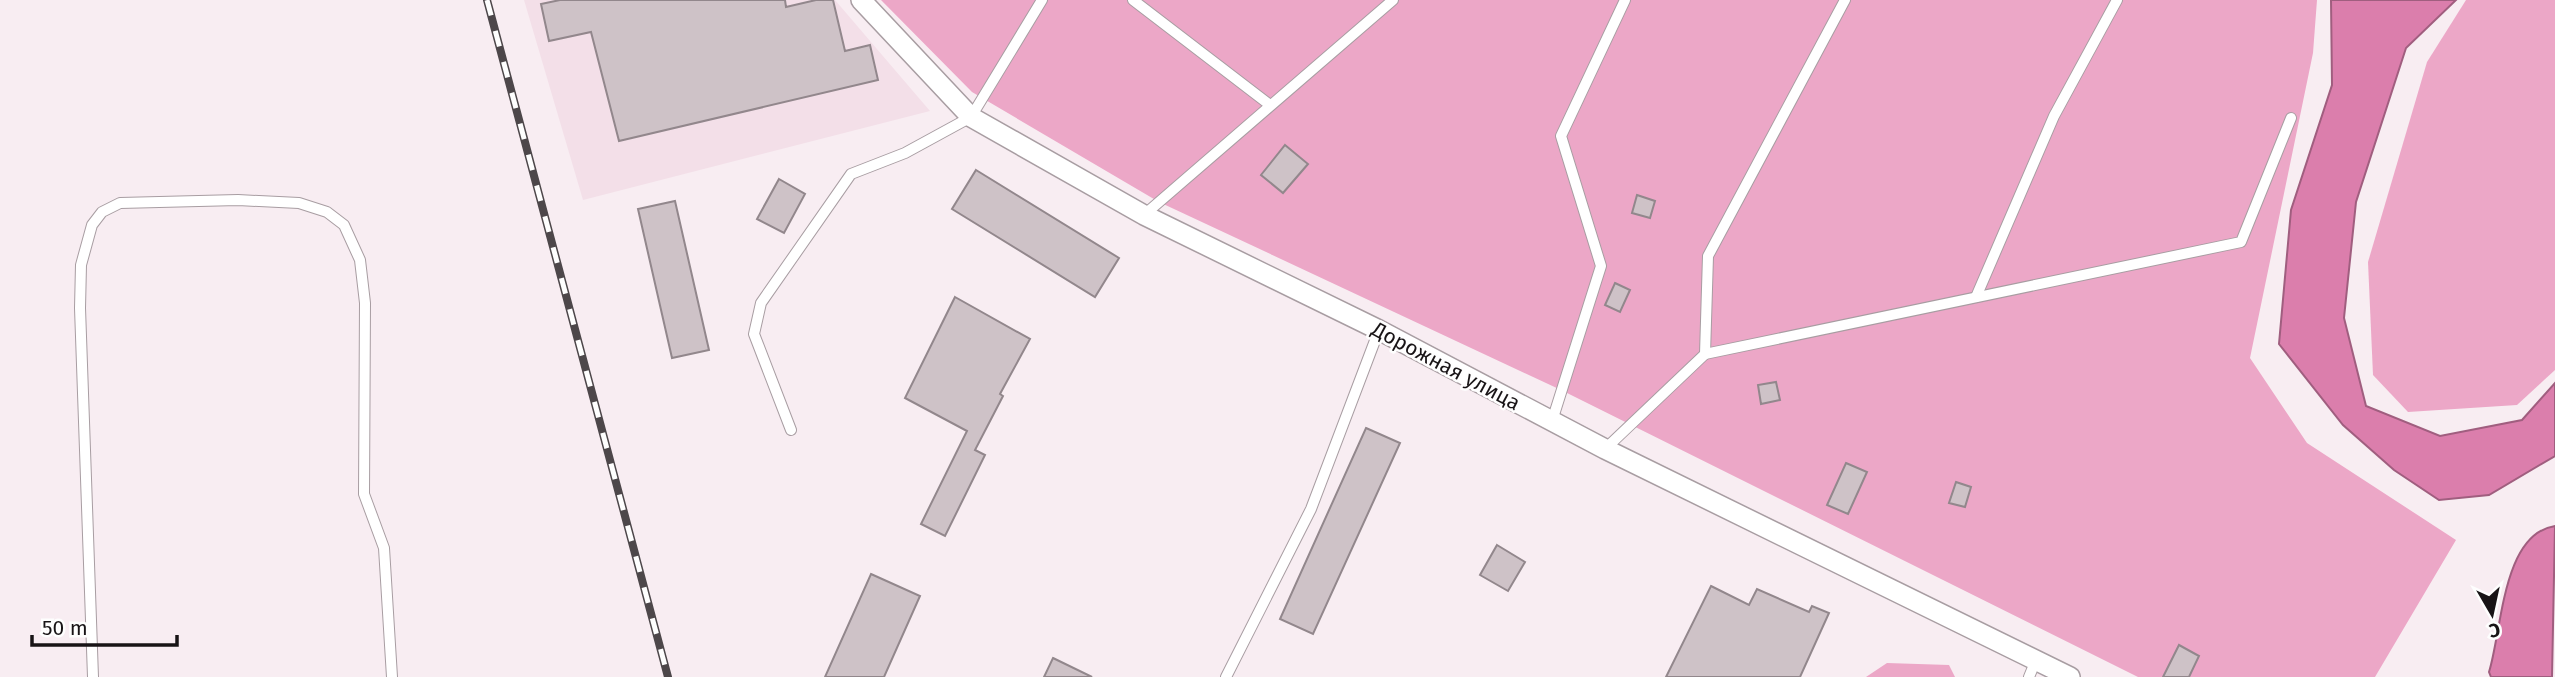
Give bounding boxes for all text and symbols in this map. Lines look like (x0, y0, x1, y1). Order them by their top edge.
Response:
street label: Дорожная улица (1366, 315, 1525, 416)
north arrow (2457, 579, 2527, 649)
scale bar (32, 604, 177, 648)
text: 50 m (42, 615, 88, 641)
text: С (2487, 618, 2502, 643)

